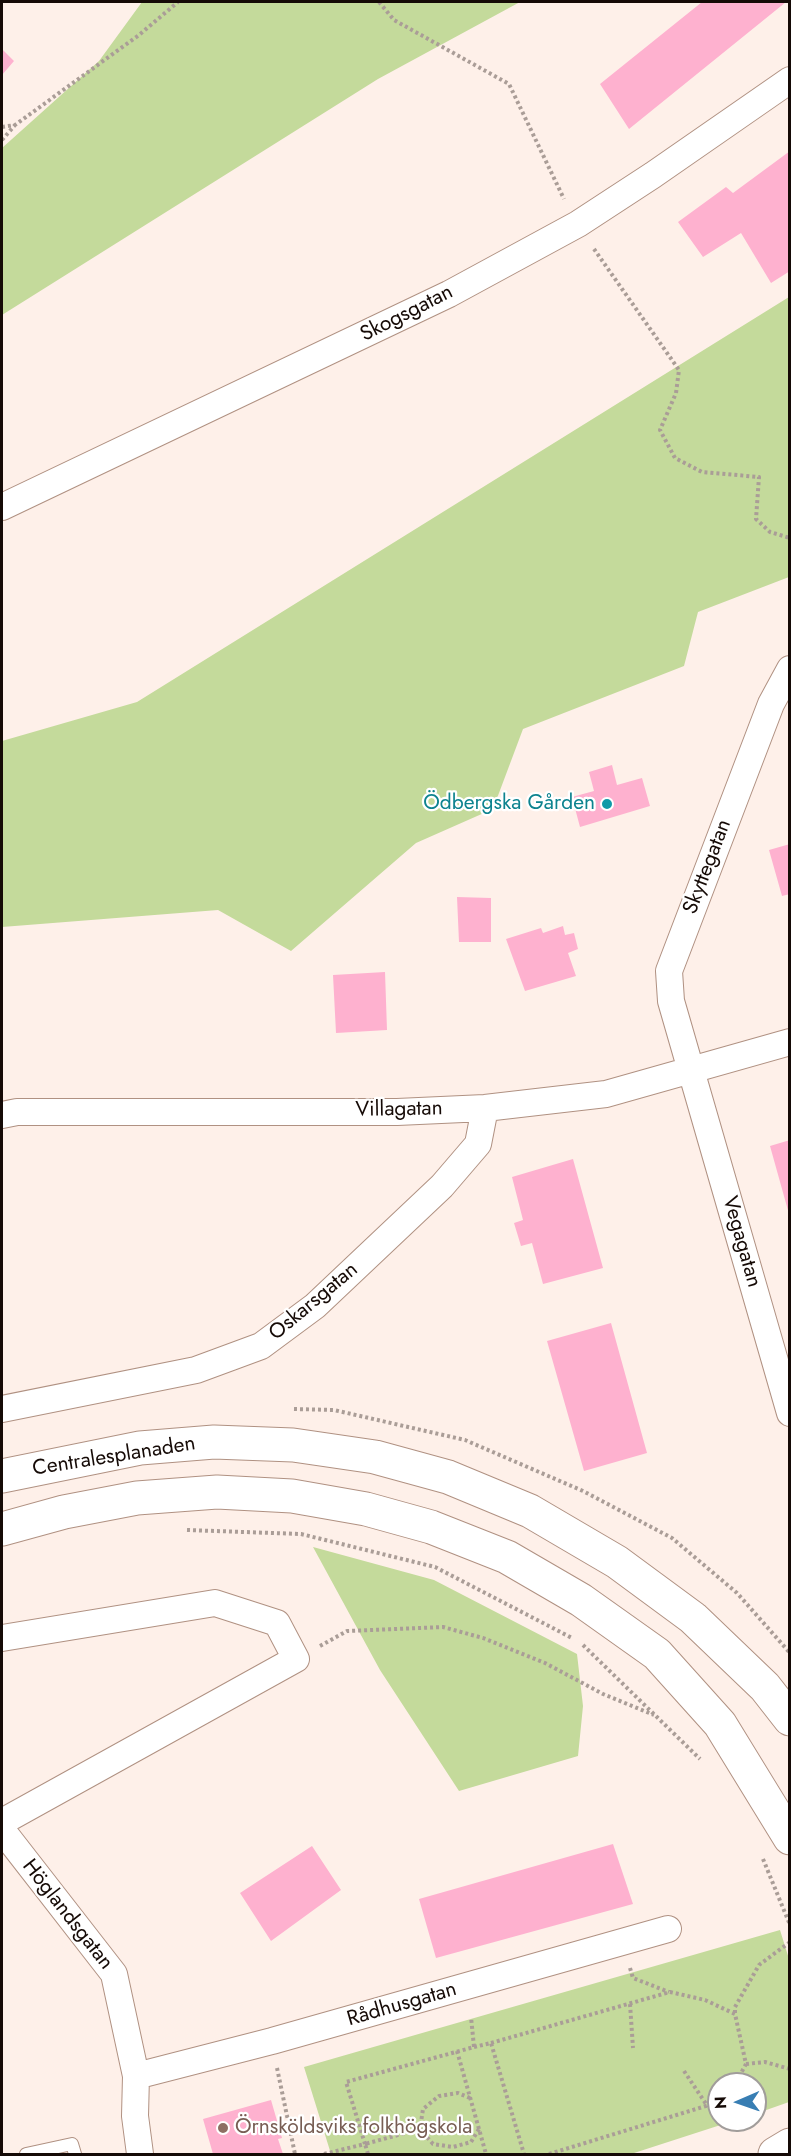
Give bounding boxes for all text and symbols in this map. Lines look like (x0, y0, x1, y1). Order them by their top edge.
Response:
street label: Skogsgatan (356, 280, 458, 348)
place label: Ödbergska Gården (423, 791, 595, 817)
marker: Ödbergska Gården (600, 797, 614, 811)
street label: Skyttegatan (678, 816, 738, 918)
street label: Villagatan (355, 1097, 443, 1123)
street label: Vegagatan (716, 1194, 766, 1290)
street label: Oskarsgatan (264, 1258, 364, 1346)
street label: Centralesplanaden (31, 1432, 197, 1482)
street label: Höglandsgatan (16, 1855, 118, 1975)
street label: Rådhusgatan (344, 1977, 460, 2033)
north arrow (707, 2072, 767, 2132)
text: N (709, 2096, 732, 2109)
place label: Örnsköldsviks folkhögskola (235, 2115, 472, 2141)
marker: Örnsköldsviks folkhögskola (216, 2121, 230, 2135)

